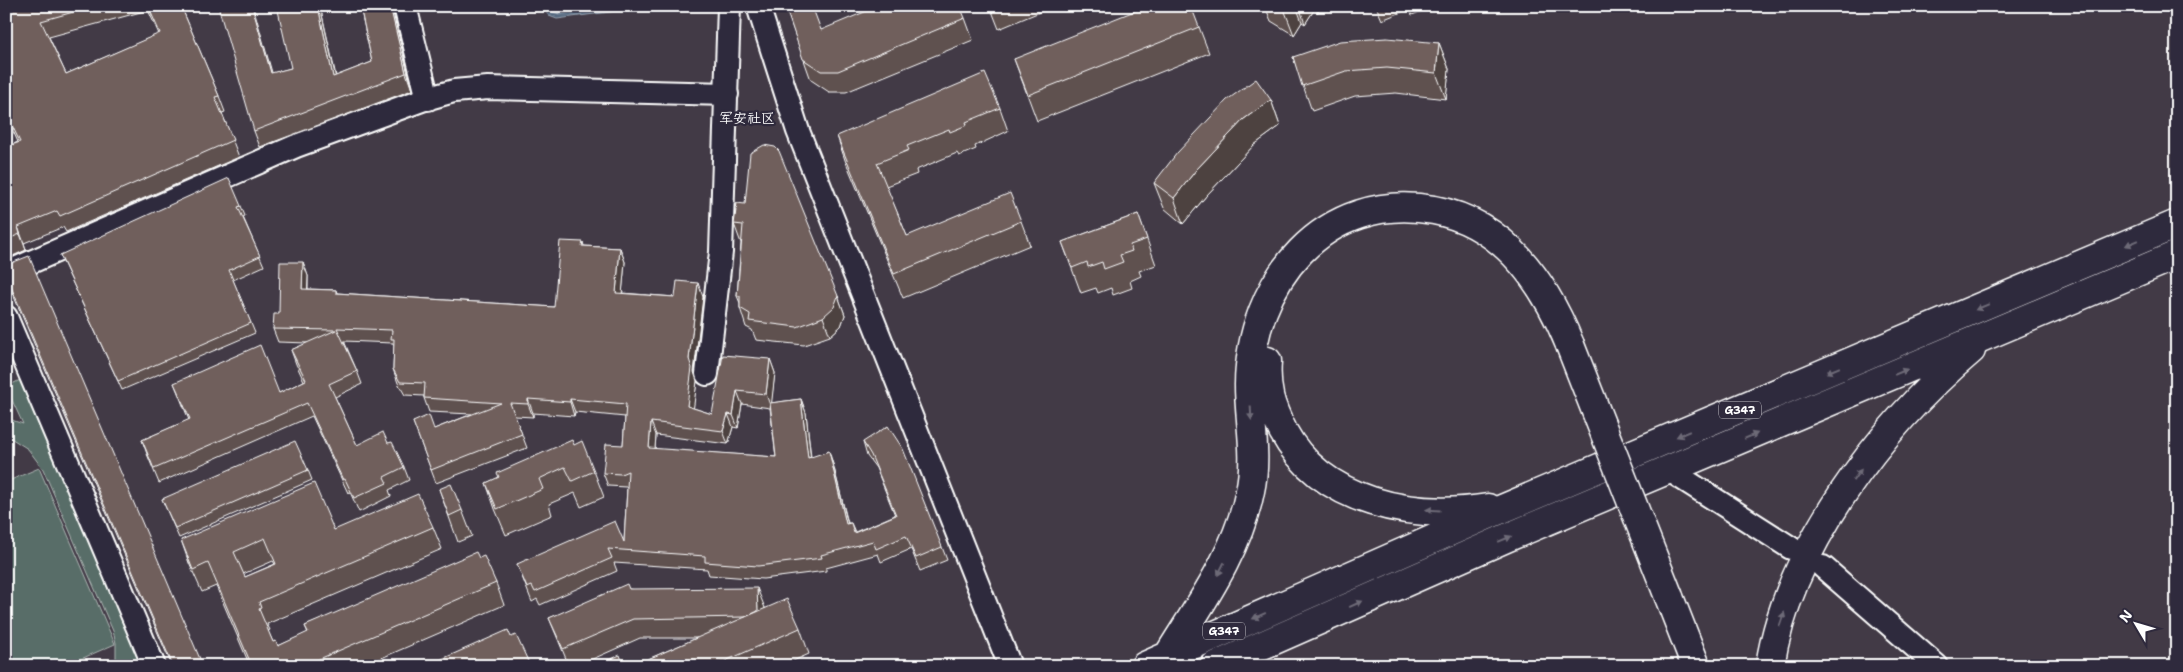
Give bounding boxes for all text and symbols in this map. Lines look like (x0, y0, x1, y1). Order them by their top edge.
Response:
district label: 军安社区 (719, 109, 775, 127)
one-way arrow (2125, 240, 2139, 248)
one-way arrow (1975, 303, 1989, 311)
one-way arrow (1826, 367, 1840, 375)
one-way arrow (1894, 368, 1909, 376)
road number: G347 (1719, 402, 1761, 418)
one-way arrow (1247, 405, 1255, 421)
one-way arrow (1676, 430, 1690, 438)
one-way arrow (1744, 431, 1759, 439)
one-way arrow (1852, 468, 1862, 482)
one-way arrow (1425, 505, 1441, 513)
one-way arrow (1498, 534, 1512, 542)
one-way arrow (1217, 562, 1225, 576)
one-way arrow (1349, 599, 1363, 607)
north arrow (2110, 600, 2160, 650)
text: N (2115, 606, 2136, 626)
one-way arrow (1779, 611, 1786, 626)
one-way arrow (1252, 612, 1266, 620)
road number: G347 (1203, 622, 1245, 640)

